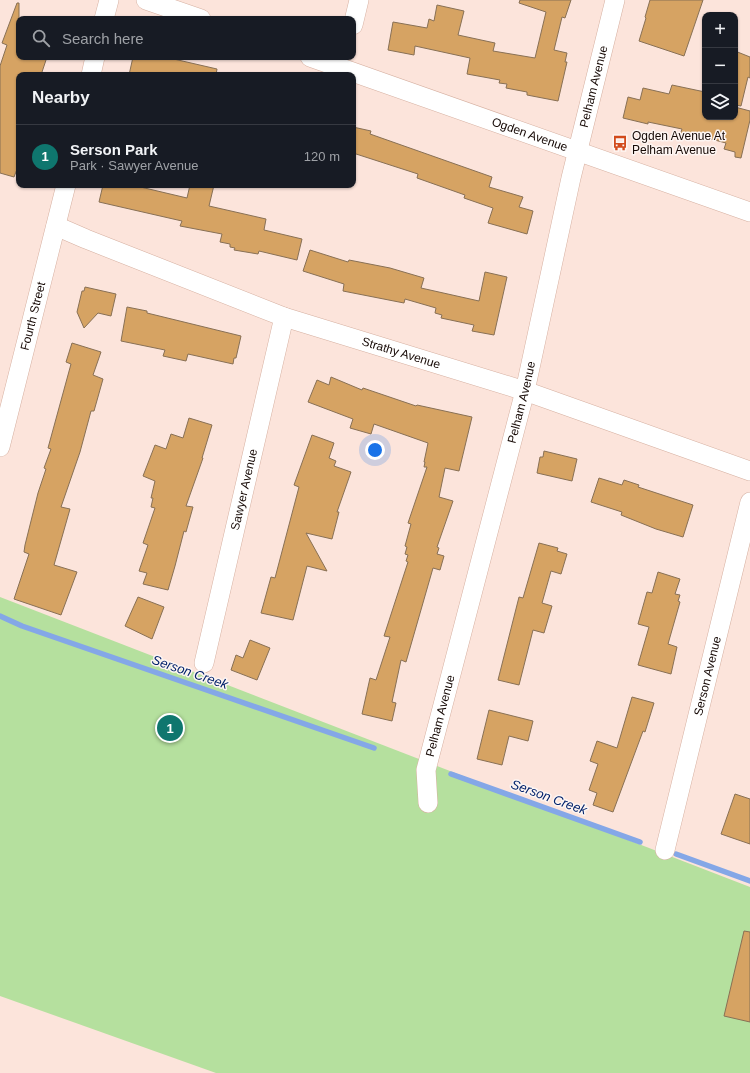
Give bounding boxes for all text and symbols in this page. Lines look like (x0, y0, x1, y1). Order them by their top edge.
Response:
map controls (702, 12, 738, 120)
button: + (702, 12, 738, 48)
search box (16, 16, 356, 60)
icon: search (30, 27, 52, 49)
text: Search here (62, 30, 144, 47)
street label: Pelham Avenue (577, 44, 611, 129)
button: − (702, 48, 738, 84)
button: layers (702, 84, 738, 120)
text: Nearby (32, 88, 90, 107)
street label: Ogden Avenue (490, 115, 570, 154)
place label: Ogden Avenue At Pelham Avenue (632, 129, 726, 157)
bus stop icon: Ogden Avenue At Pelham Avenue (611, 134, 629, 152)
text: Serson Park (70, 141, 158, 158)
text: 1 (41, 149, 49, 164)
text: 120 m (304, 149, 340, 164)
text: Park · Sawyer Avenue (70, 158, 198, 173)
street label: Fourth Street (18, 280, 48, 352)
street label: Strathy Avenue (360, 334, 442, 372)
street label: Pelham Avenue (505, 360, 538, 445)
your location (365, 440, 385, 460)
street label: Sawyer Avenue (228, 447, 260, 532)
street label: Serson Avenue (691, 635, 724, 717)
water label: Serson Creek (150, 652, 231, 693)
street label: Pelham Avenue (423, 673, 458, 758)
pin: 1 (157, 713, 183, 743)
water label: Serson Creek (509, 776, 590, 818)

